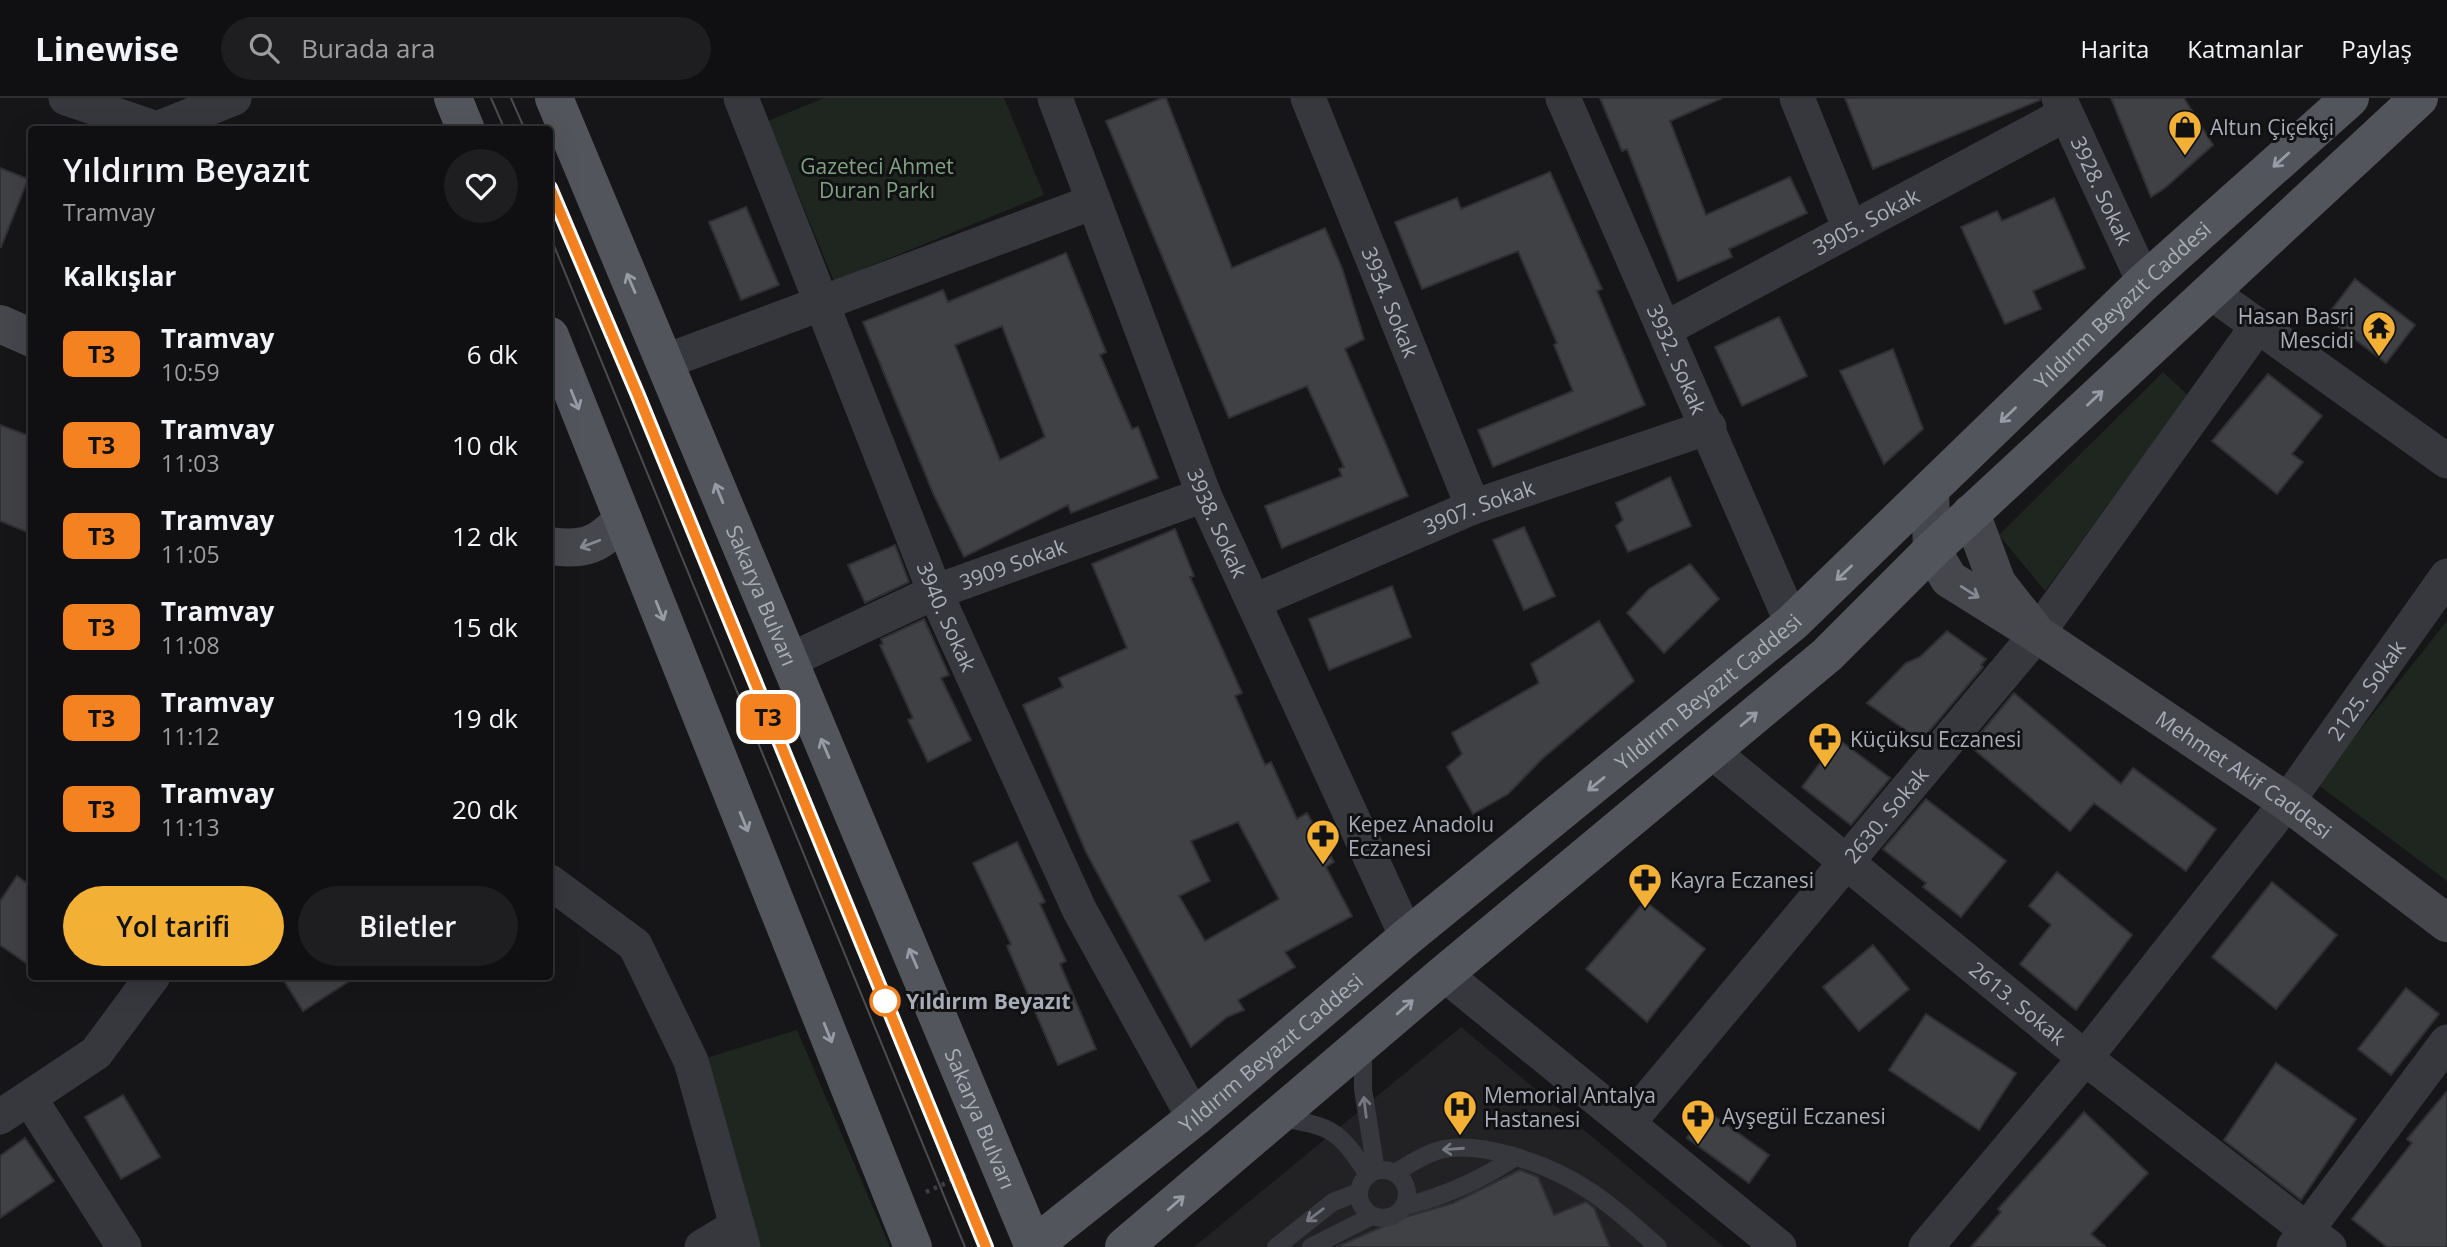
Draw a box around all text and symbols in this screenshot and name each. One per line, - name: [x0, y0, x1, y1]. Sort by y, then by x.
- search box: [221, 17, 711, 80]
- text: Linewise: [35, 26, 179, 71]
- icon: search: [245, 29, 283, 67]
- text: Burada ara: [301, 30, 436, 66]
- text: Harita: [2081, 32, 2149, 65]
- text: Katmanlar: [2187, 32, 2303, 65]
- text: Paylaş: [2341, 32, 2412, 65]
- shop icon: Altun Çiçekçi: [2166, 108, 2204, 157]
- place label: Altun Çiçekçi: [2210, 113, 2334, 141]
- street label: 3928. Sokak: [2065, 132, 2139, 250]
- text: Yıldırım Beyazıt: [63, 147, 310, 192]
- button: heart: [444, 149, 518, 223]
- park label: Gazeteci Ahmet Duran Parkı: [800, 152, 954, 204]
- one-way arrow: [2272, 152, 2290, 168]
- street label: 3905. Sokak: [1808, 181, 1924, 261]
- text: Tramvay: [63, 196, 155, 228]
- street label: Yıldırım Beyazıt Caddesi: [2028, 215, 2217, 395]
- street label: 3934. Sokak: [1355, 243, 1425, 362]
- text: Kalkışlar: [63, 258, 176, 294]
- one-way arrow: [624, 272, 637, 294]
- street label: 3932. Sokak: [1641, 300, 1713, 418]
- place label: Hasan Basri Mescidi: [2238, 302, 2354, 354]
- temple icon: Hasan Basri Mescidi: [2360, 309, 2398, 358]
- text: Tramvay: [161, 320, 274, 356]
- text: 6 dk: [467, 336, 518, 372]
- text: T3: [88, 337, 115, 370]
- text: 10:59: [161, 356, 220, 388]
- one-way arrow: [569, 388, 582, 410]
- one-way arrow: [2085, 390, 2103, 407]
- one-way arrow: [1999, 407, 2016, 424]
- text: Tramvay: [161, 411, 274, 447]
- text: 10 dk: [452, 427, 518, 463]
- text: T3: [88, 428, 115, 461]
- text: 11:03: [161, 447, 220, 479]
- street label: 3938. Sokak: [1181, 464, 1254, 582]
- street label: 3907. Sokak: [1419, 473, 1538, 541]
- one-way arrow: [711, 483, 724, 504]
- text: Tramvay: [161, 502, 274, 538]
- text: 12 dk: [452, 518, 518, 554]
- text: T3: [88, 519, 115, 552]
- street label: Sakarya Bulvarı: [720, 521, 804, 670]
- street label: 3909 Sokak: [956, 532, 1070, 596]
- text: 11:05: [161, 538, 220, 570]
- one-way arrow: [580, 538, 601, 551]
- street label: 3940. Sokak: [911, 558, 983, 676]
- one-way arrow: [1836, 565, 1853, 582]
- one-way arrow: [1959, 586, 1979, 600]
- text: Tramvay: [161, 593, 274, 629]
- one-way arrow: [654, 599, 667, 621]
- street label: Yıldırım Beyazıt Caddesi: [1609, 607, 1807, 776]
- text: 15 dk: [452, 609, 518, 645]
- text: T3: [88, 610, 115, 643]
- text: 11:08: [161, 629, 220, 661]
- street label: 2125. Sokak: [2321, 634, 2411, 746]
- text: Tramvay: [161, 684, 274, 720]
- line badge: T3: [736, 694, 800, 740]
- text: 19 dk: [452, 700, 518, 736]
- text: T3: [754, 700, 782, 733]
- text: T3: [88, 701, 115, 734]
- street label: Mehmet Akif Caddesi: [2150, 704, 2337, 845]
- one-way arrow: [1739, 712, 1757, 727]
- text: 11:12: [161, 720, 220, 752]
- pharmacy icon: Küçüksu Eczanesi: [1806, 720, 1844, 769]
- place label: Küçüksu Eczanesi: [1850, 725, 2021, 753]
- one-way arrow: [817, 738, 830, 760]
- street label: 2630. Sokak: [1838, 761, 1934, 868]
- text: Tramvay: [161, 775, 274, 811]
- one-way arrow: [1587, 776, 1605, 792]
- text: 20 dk: [452, 791, 518, 827]
- text: T3: [88, 792, 115, 825]
- place label: Kepez Anadolu Eczanesi: [1348, 810, 1494, 862]
- text: 11:13: [161, 811, 220, 843]
- one-way arrow: [739, 811, 752, 832]
- pharmacy icon: Kepez Anadolu Eczanesi: [1304, 817, 1342, 866]
- pharmacy icon: Kayra Eczanesi: [1626, 861, 1664, 910]
- place label: Kayra Eczanesi: [1670, 866, 1814, 894]
- button: Yol tarifi: [63, 886, 284, 966]
- button: Biletler: [298, 886, 518, 966]
- one-way arrow: [905, 948, 918, 969]
- street label: 2613. Sokak: [1964, 955, 2072, 1051]
- street label: Yıldırım Beyazıt Caddesi: [1173, 967, 1369, 1139]
- marker: Yıldırım Beyazıt: [870, 986, 900, 1016]
- place label: Yıldırım Beyazıt: [906, 987, 1071, 1015]
- one-way arrow: [1396, 999, 1414, 1015]
- one-way arrow: [823, 1022, 836, 1044]
- street label: Sakarya Bulvarı: [938, 1044, 1022, 1193]
- place label: Memorial Antalya Hastanesi: [1484, 1081, 1656, 1133]
- hospital icon: Memorial Antalya Hastanesi: [1441, 1088, 1479, 1137]
- one-way arrow: [1358, 1097, 1371, 1119]
- pharmacy icon: Ayşegül Eczanesi: [1679, 1097, 1717, 1146]
- place label: Ayşegül Eczanesi: [1722, 1102, 1886, 1130]
- one-way arrow: [1442, 1143, 1465, 1156]
- one-way arrow: [1167, 1195, 1185, 1211]
- one-way arrow: [1306, 1208, 1325, 1223]

